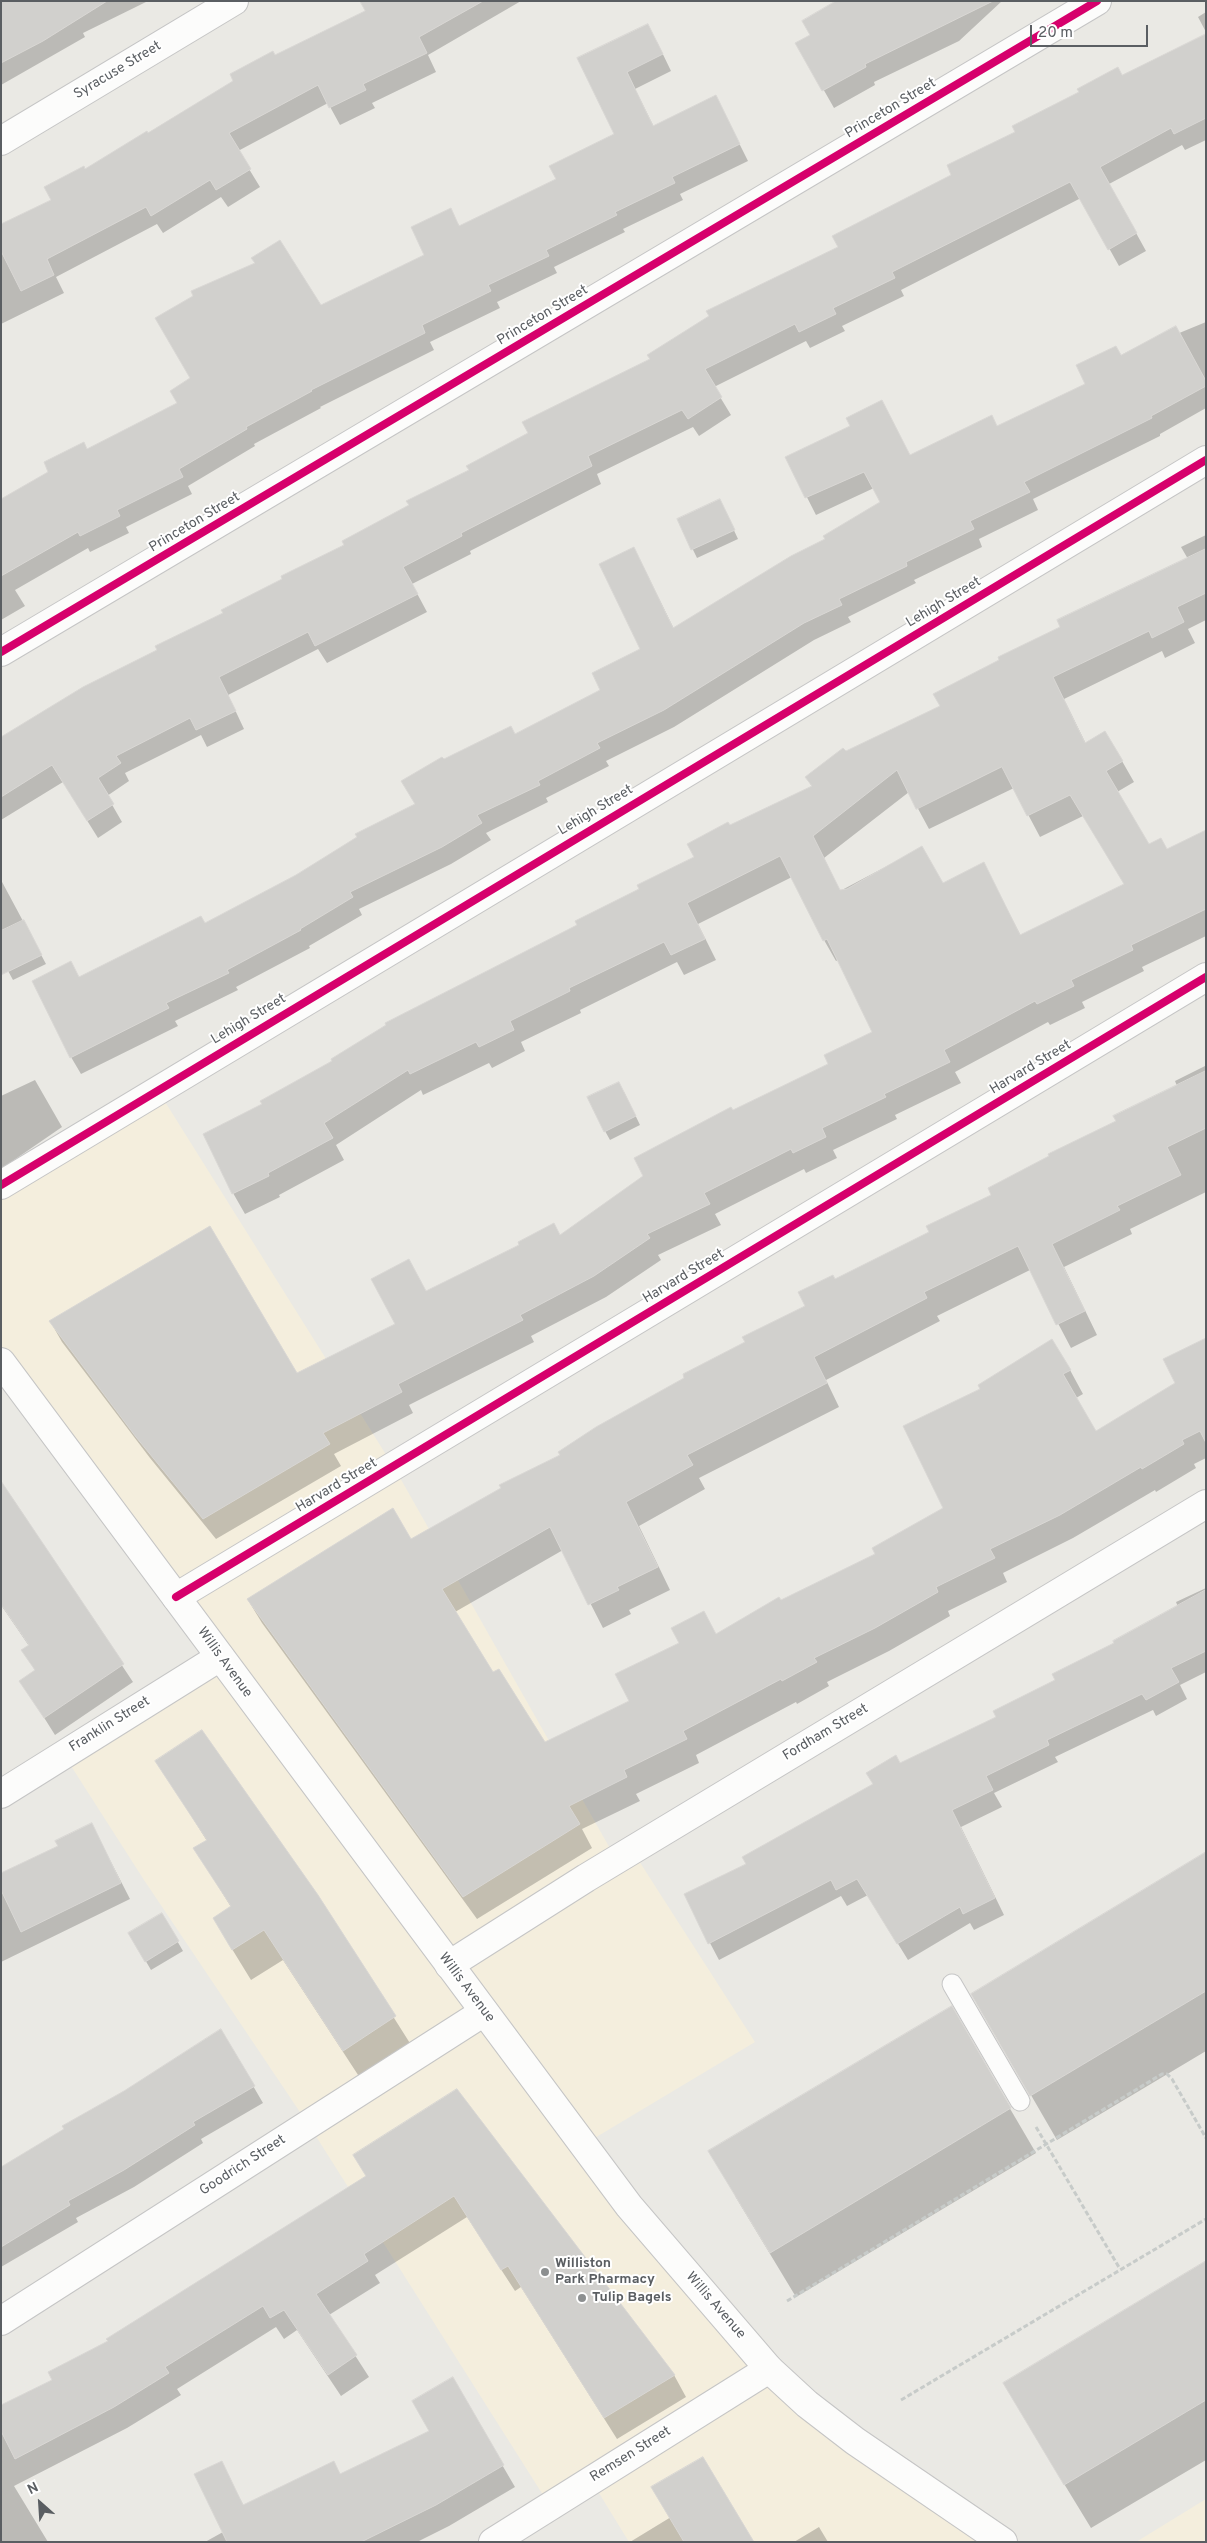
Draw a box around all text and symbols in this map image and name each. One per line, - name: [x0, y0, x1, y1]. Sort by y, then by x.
- scale bar: [1032, 15, 1150, 47]
- text: 20 m: [1038, 24, 1073, 43]
- street label: Syracuse Street: [71, 38, 165, 104]
- street label: Princeton Street: [843, 75, 939, 143]
- street label: Princeton Street: [495, 282, 591, 350]
- street label: Princeton Street: [147, 489, 243, 557]
- street label: Lehigh Street: [904, 574, 984, 632]
- street label: Lehigh Street: [556, 782, 636, 840]
- street label: Lehigh Street: [209, 991, 289, 1049]
- street label: Harvard Street: [987, 1037, 1075, 1099]
- street label: Harvard Street: [640, 1246, 728, 1308]
- street label: Harvard Street: [293, 1455, 381, 1517]
- street label: Willis Avenue: [193, 1625, 255, 1701]
- street label: Franklin Street: [67, 1694, 153, 1756]
- street label: Fordham Street: [780, 1701, 872, 1765]
- street label: Willis Avenue: [434, 1950, 498, 2026]
- street label: Goodrich Street: [197, 2132, 289, 2200]
- place label: Williston Park Pharmacy: [555, 2256, 655, 2288]
- marker: Williston Park Pharmacy: [539, 2266, 551, 2278]
- street label: Willis Avenue: [681, 2269, 749, 2343]
- place label: Tulip Bagels: [592, 2290, 672, 2306]
- marker: Tulip Bagels: [576, 2292, 588, 2304]
- street label: Remsen Street: [587, 2423, 675, 2487]
- north arrow: [15, 2478, 65, 2528]
- text: N: [25, 2479, 41, 2499]

